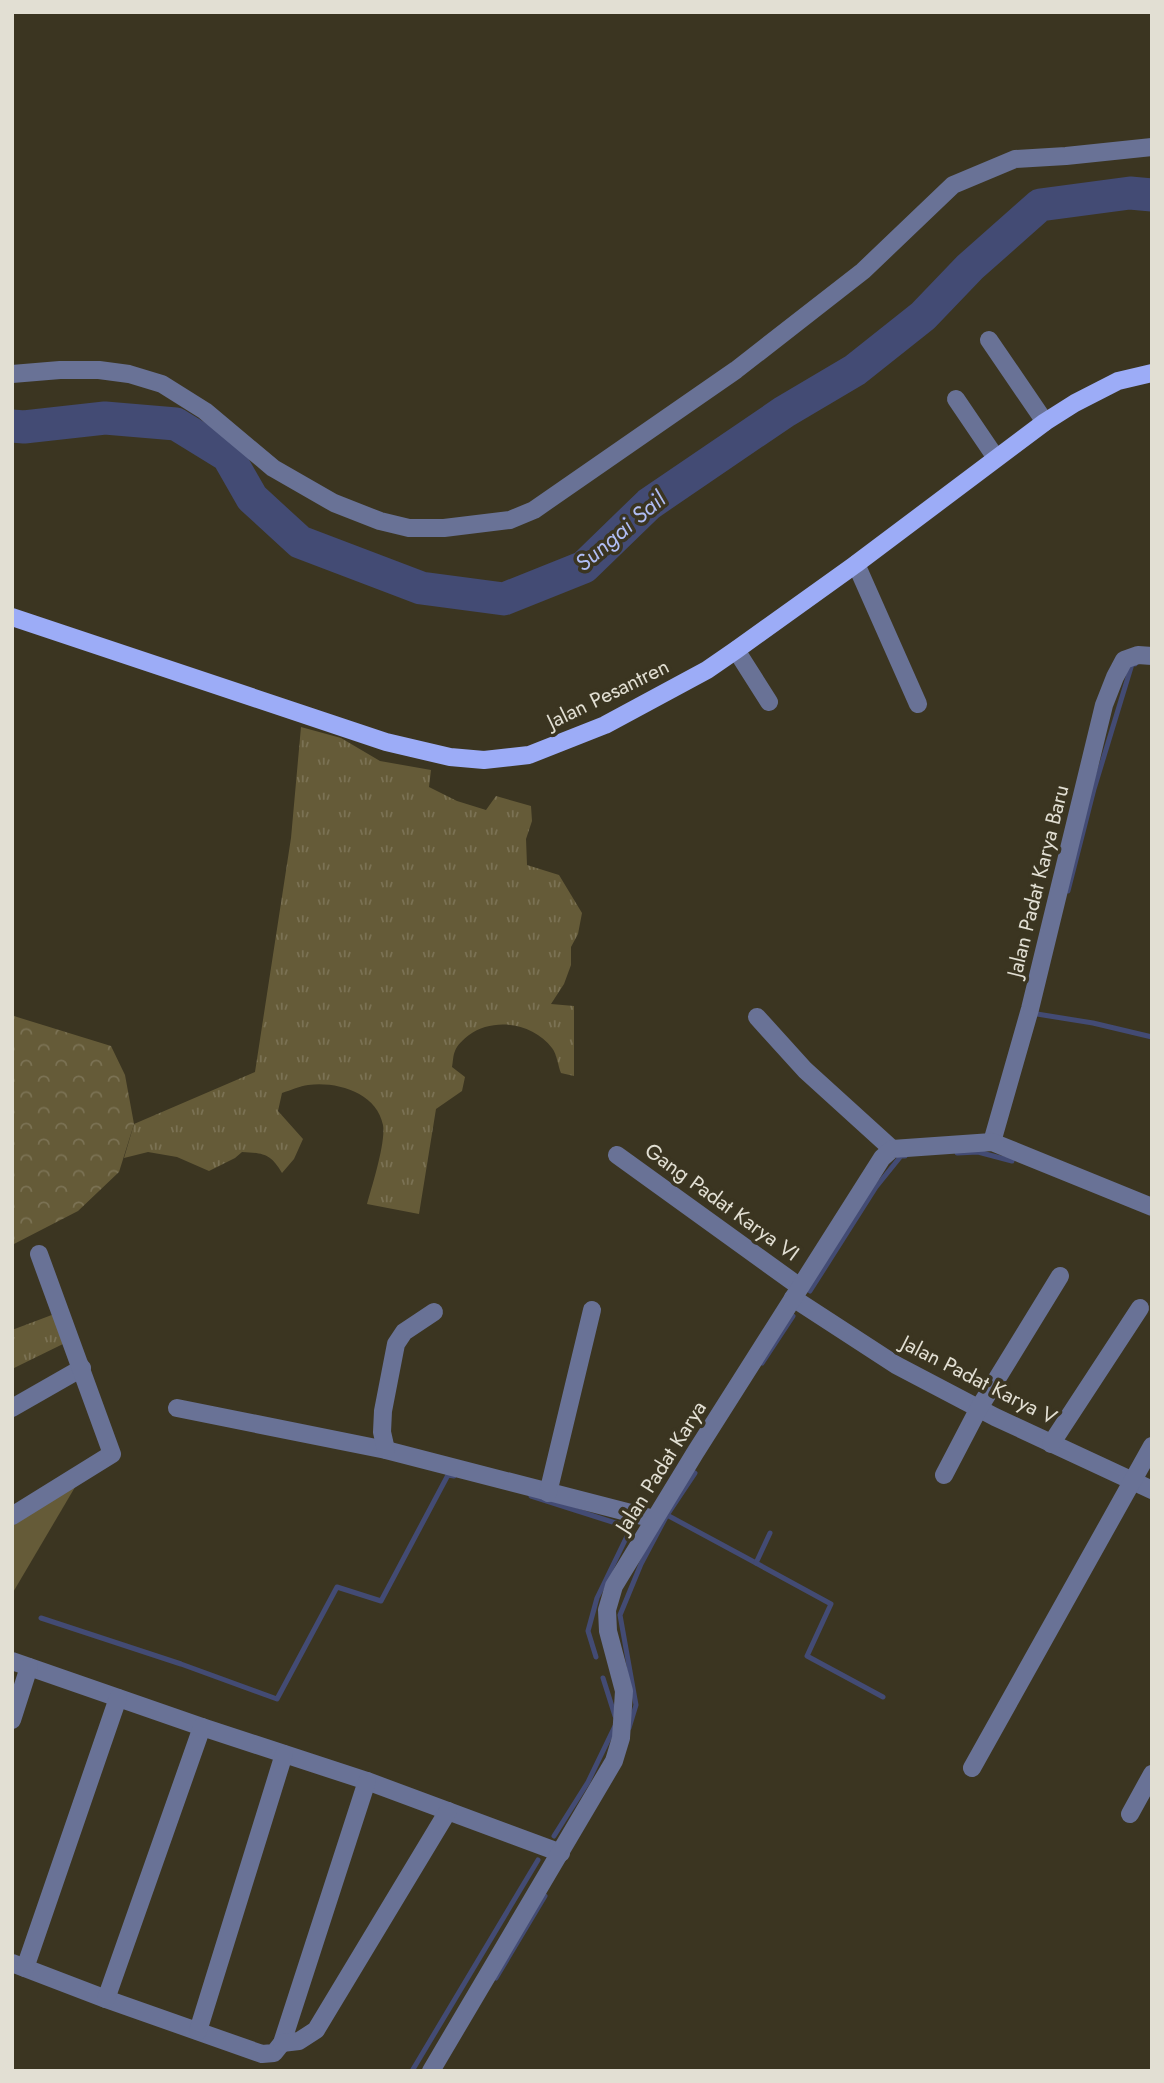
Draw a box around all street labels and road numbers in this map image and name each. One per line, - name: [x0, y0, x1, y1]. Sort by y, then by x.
- street label: Jalan Pesantren: [539, 651, 674, 738]
- street label: Jalan Padat Karya Baru: [999, 782, 1076, 983]
- street label: Gang Padat Karya VI: [639, 1136, 805, 1268]
- street label: Jalan Padat Karya V: [893, 1326, 1062, 1432]
- street label: Jalan Padat Karya: [607, 1395, 714, 1541]

